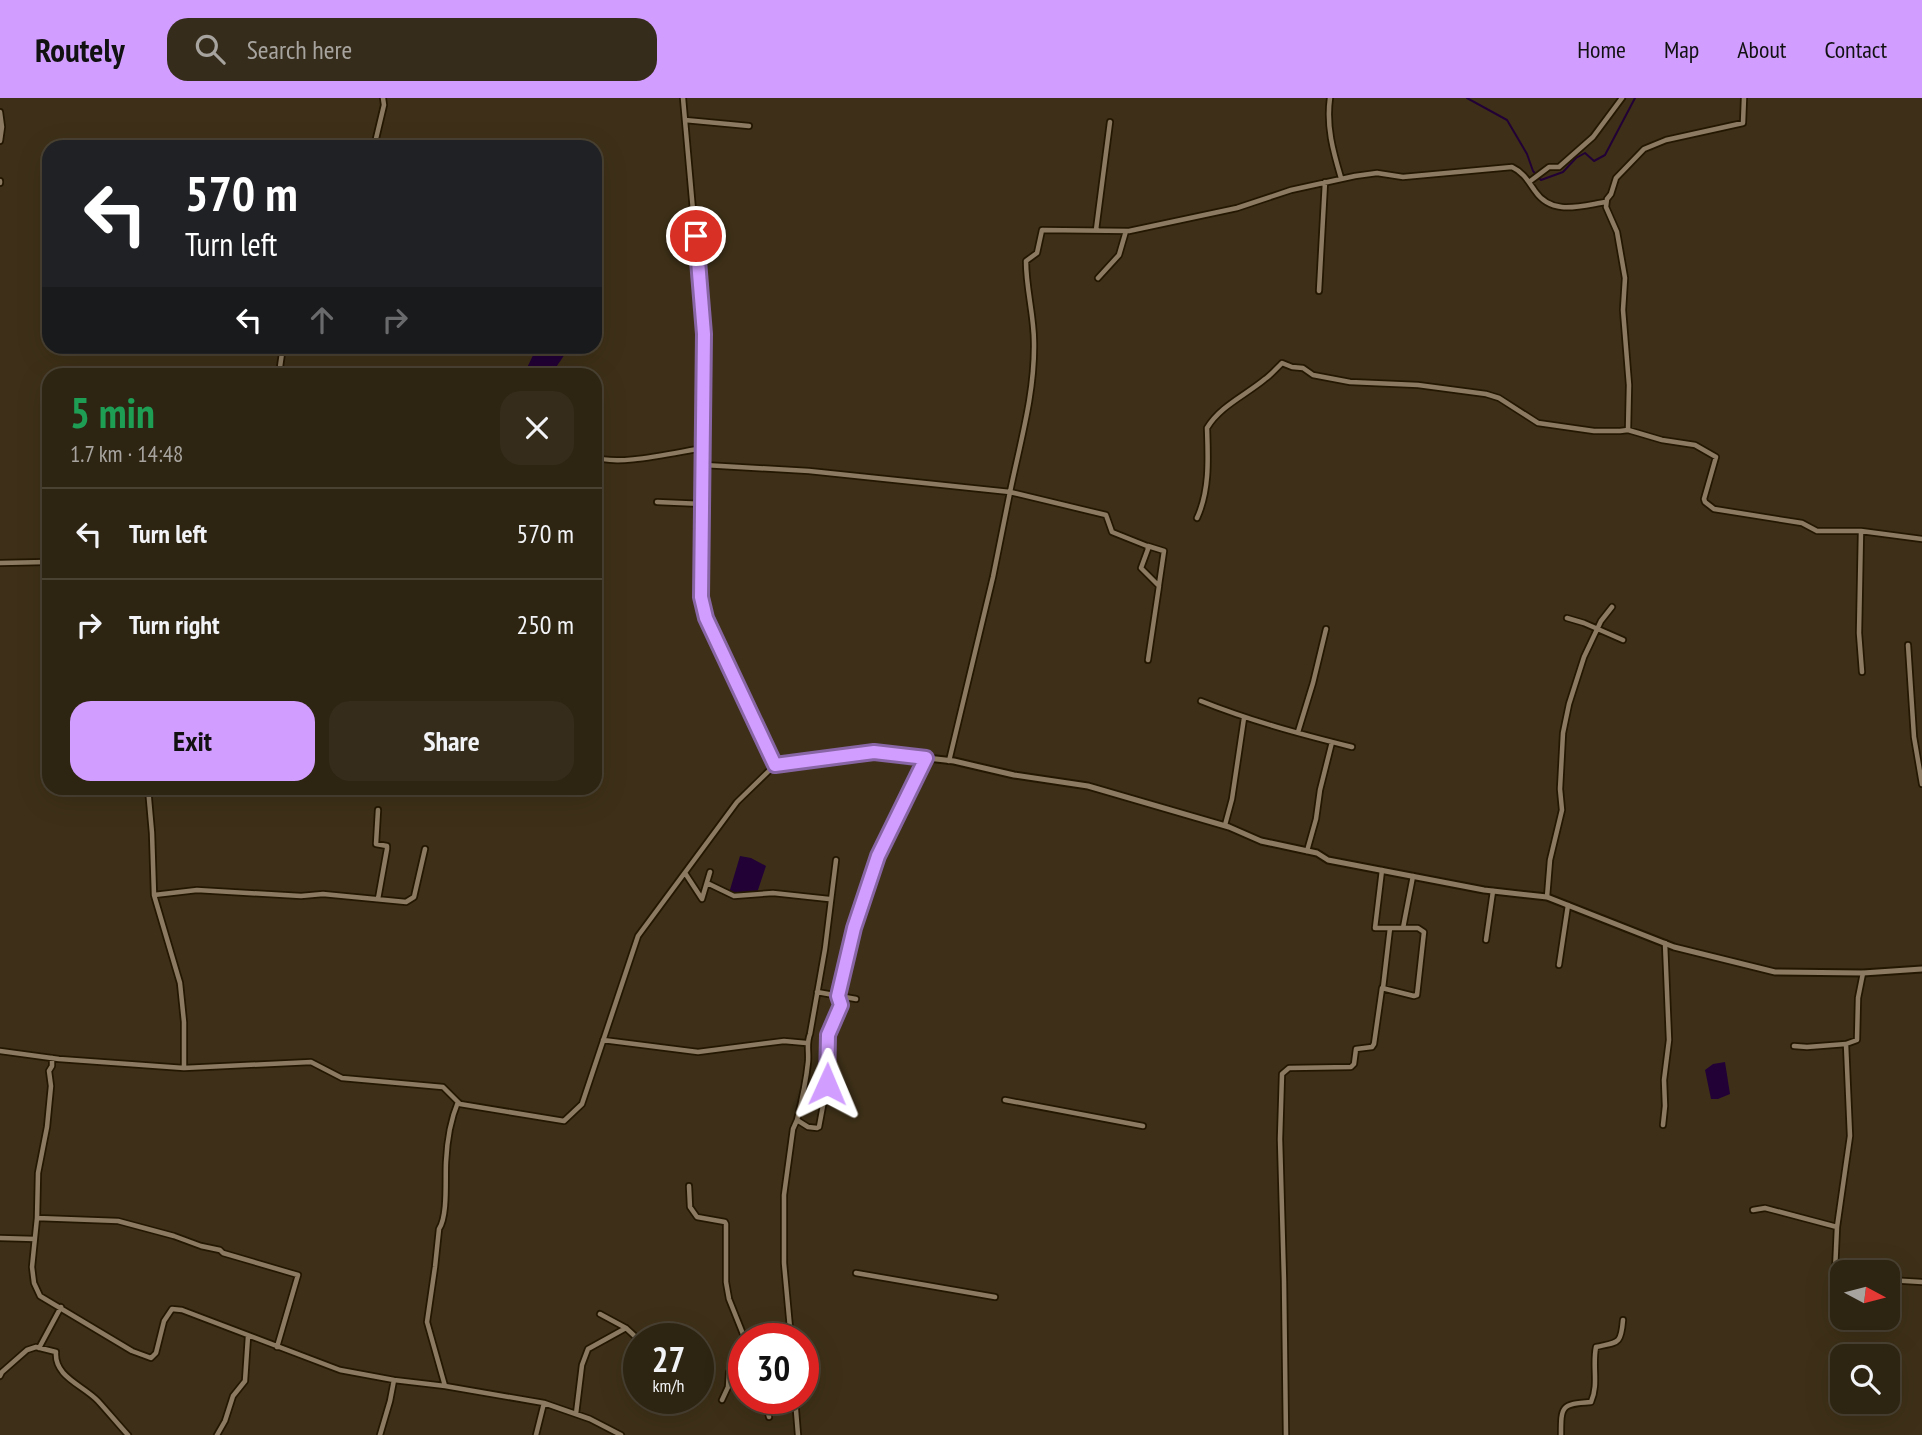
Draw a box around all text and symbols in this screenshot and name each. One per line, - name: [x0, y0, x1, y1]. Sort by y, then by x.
- search box: [167, 18, 657, 81]
- text: Routely: [35, 28, 125, 71]
- icon: search: [191, 30, 229, 68]
- text: Search here: [247, 33, 352, 66]
- text: Home: [1577, 34, 1626, 65]
- text: Map: [1664, 34, 1699, 65]
- text: About: [1737, 34, 1786, 65]
- text: Contact: [1824, 34, 1887, 65]
- text: 570 m: [185, 161, 298, 225]
- icon: left: [70, 168, 161, 259]
- pin: [666, 206, 726, 266]
- icon: arrive: [677, 217, 715, 255]
- text: Turn left: [185, 223, 277, 265]
- icon: left: [230, 301, 268, 339]
- icon: ahead: [303, 301, 341, 339]
- icon: right: [376, 301, 414, 339]
- text: 5 min: [70, 385, 155, 440]
- button: close: [500, 391, 574, 465]
- text: 1.7 km · 14:48: [70, 439, 183, 468]
- icon: left: [70, 515, 108, 553]
- text: Turn left: [129, 517, 207, 550]
- text: 570 m: [516, 517, 574, 550]
- icon: right: [70, 606, 108, 644]
- text: Turn right: [129, 608, 220, 641]
- text: 250 m: [516, 608, 574, 641]
- button: Exit: [70, 701, 315, 781]
- button: Share: [329, 701, 574, 781]
- position arrow: [790, 1047, 864, 1121]
- north arrow: [1830, 1260, 1900, 1330]
- map controls: [1830, 1260, 1900, 1414]
- speed limit sign: 30: [728, 1323, 819, 1414]
- text: 27: [652, 1336, 685, 1382]
- button: search: [1830, 1344, 1900, 1414]
- text: km/h: [653, 1374, 684, 1397]

